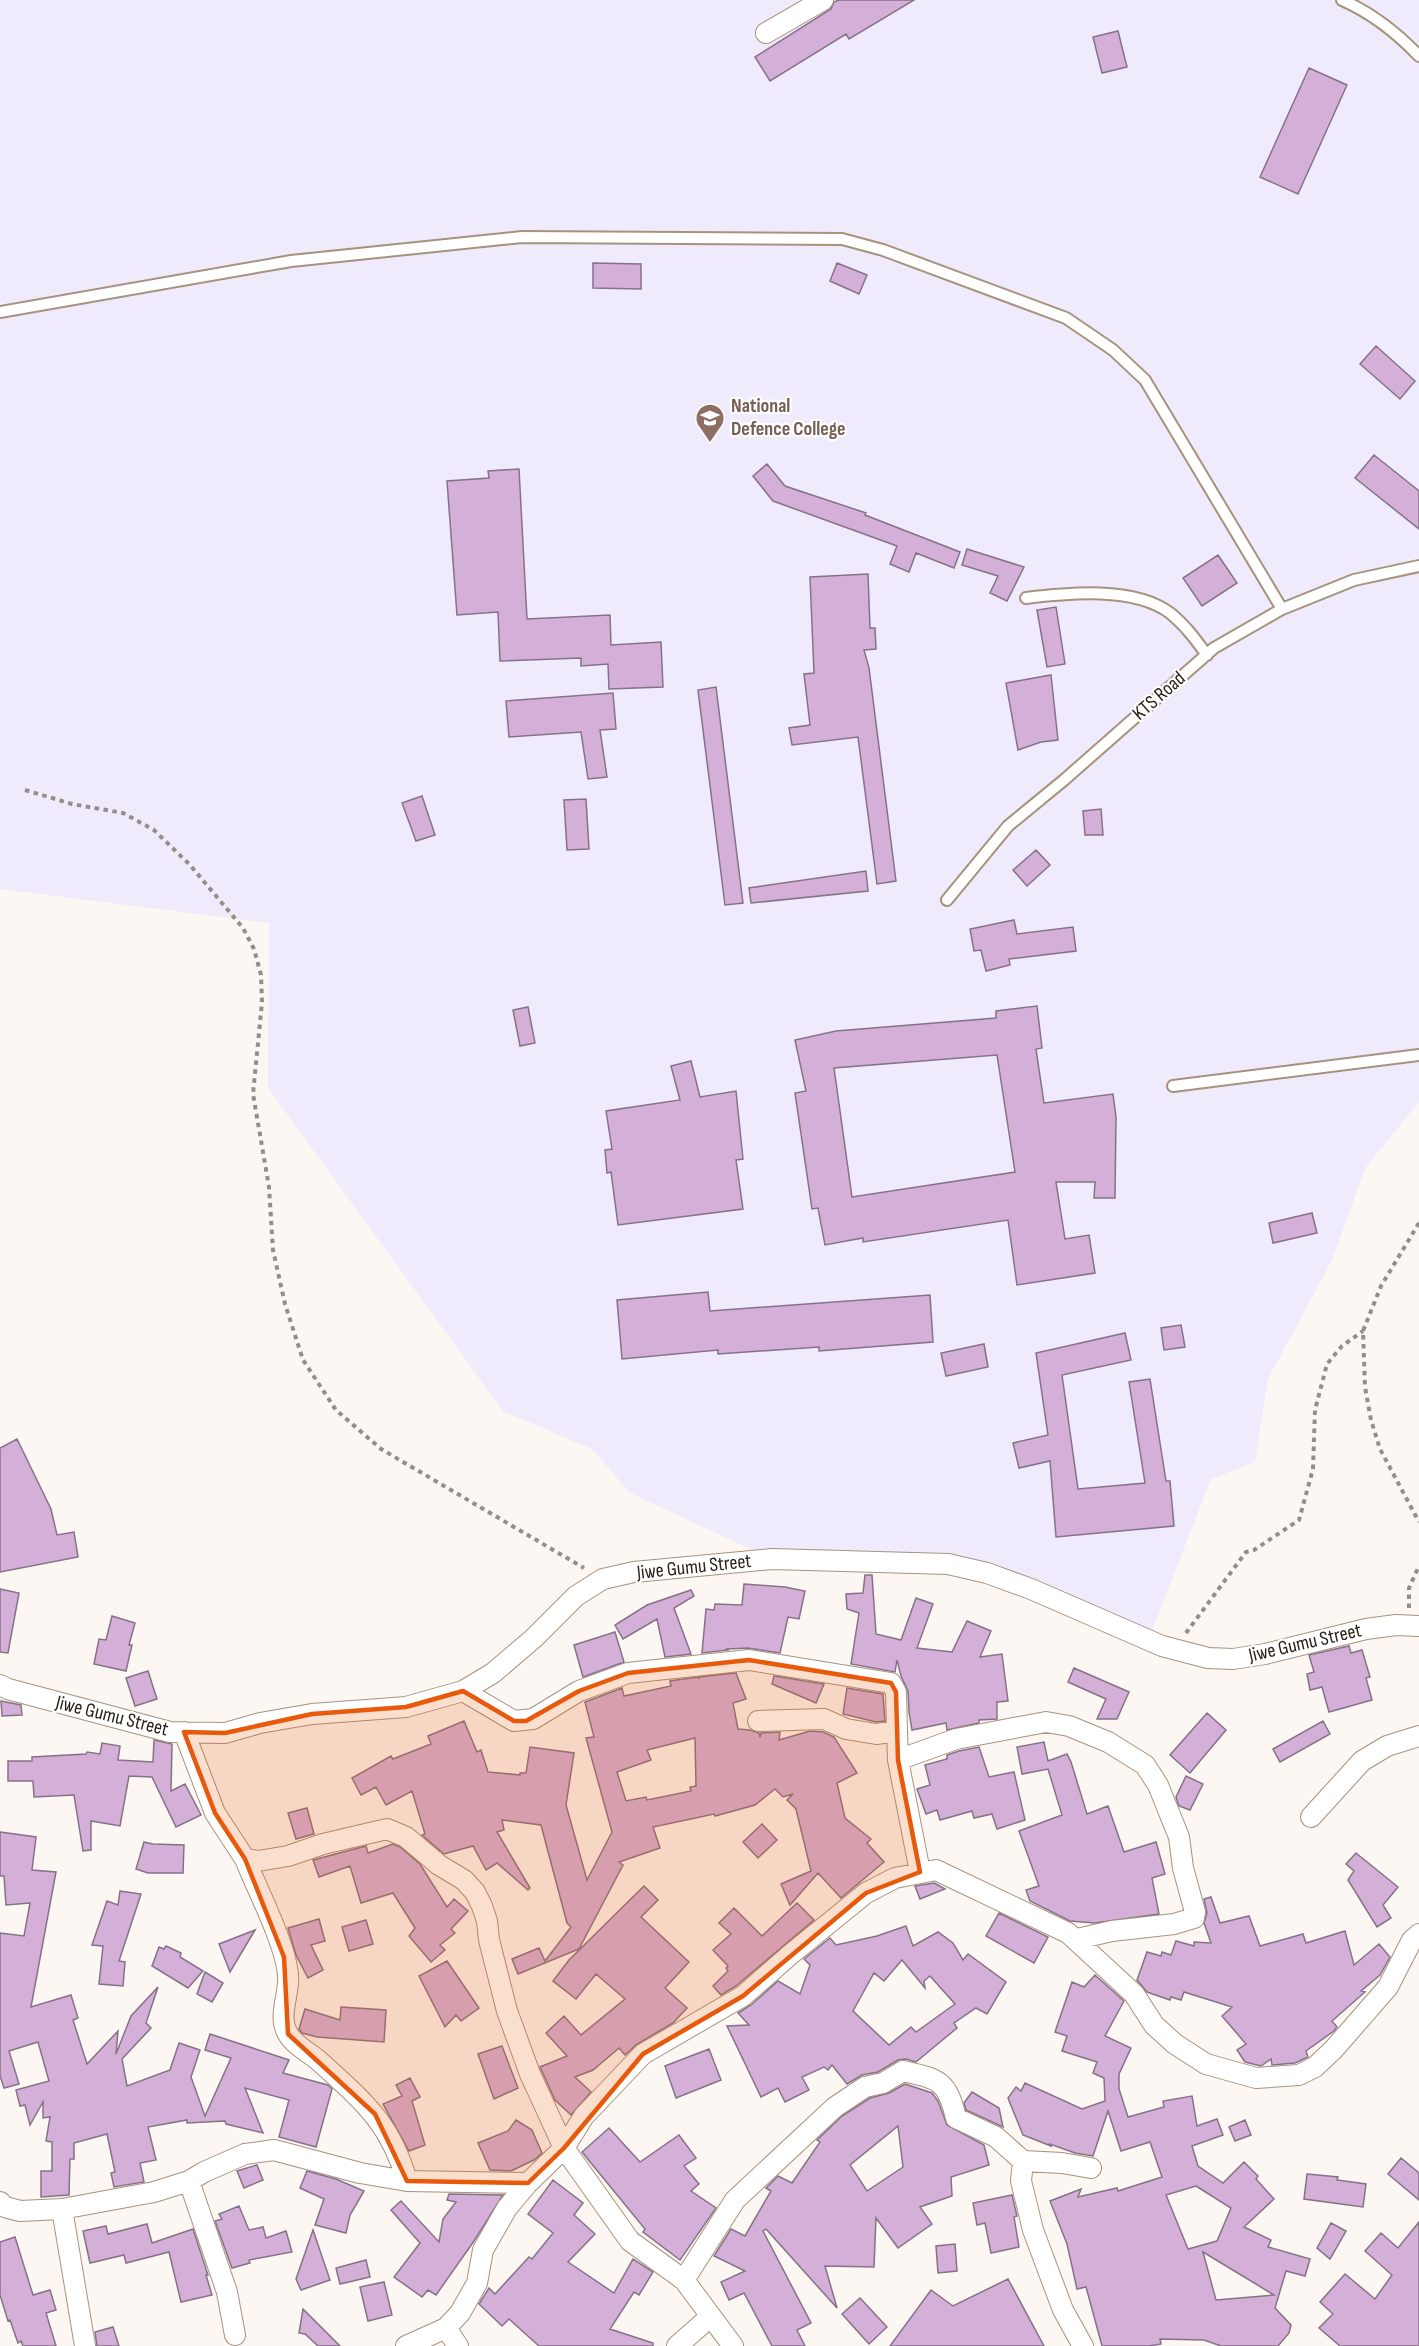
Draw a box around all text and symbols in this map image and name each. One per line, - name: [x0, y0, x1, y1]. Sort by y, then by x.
- place label: National Defence College: [731, 394, 846, 441]
- school or university icon: National Defence College: [694, 402, 726, 444]
- street label: KTS Road: [1128, 667, 1190, 725]
- street label: Jiwe Gumu Street: [634, 1549, 753, 1585]
- street label: Jiwe Gumu Street: [1245, 1618, 1364, 1668]
- street label: Jiwe Gumu Street: [52, 1690, 171, 1742]

